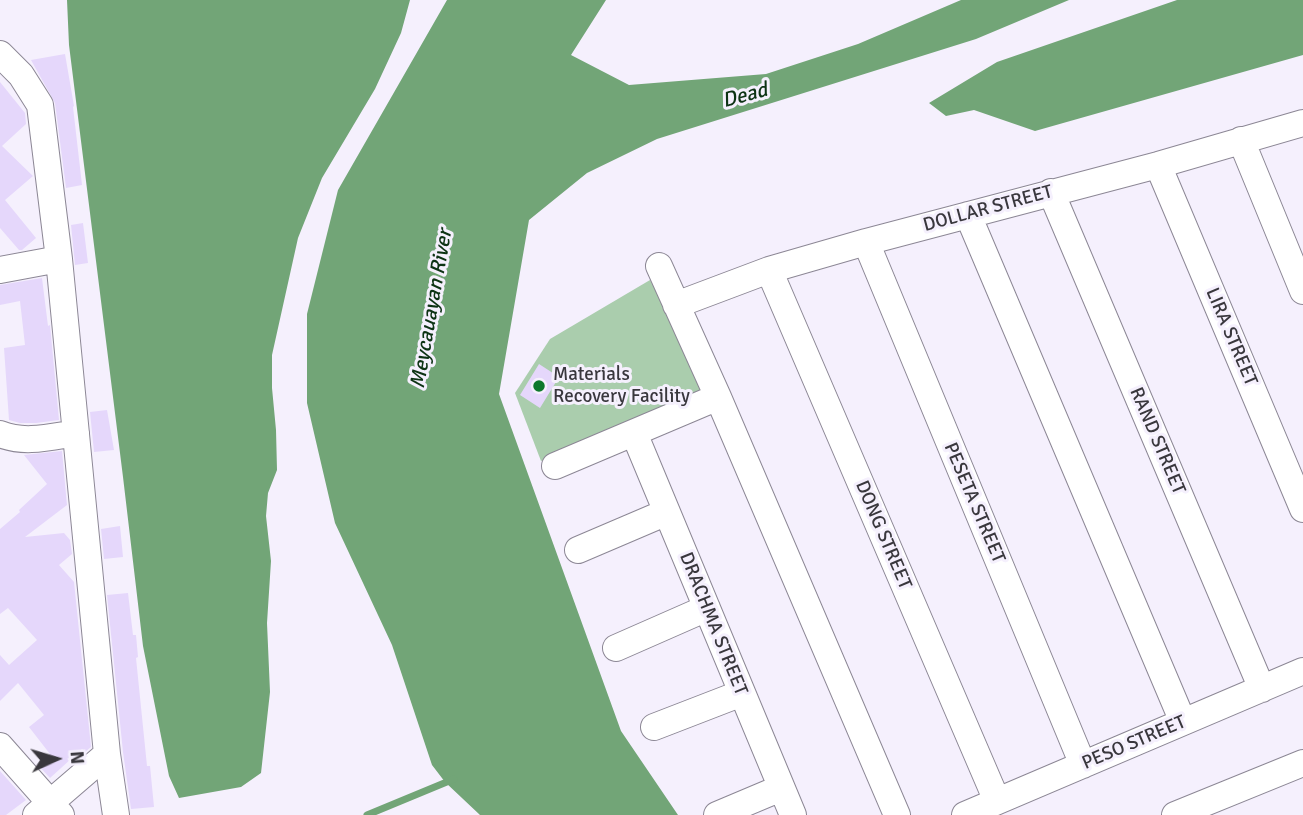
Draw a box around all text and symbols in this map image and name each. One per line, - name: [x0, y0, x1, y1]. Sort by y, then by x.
- water label: Dead: [720, 78, 770, 114]
- street label: DOLLAR STREET: [921, 181, 1055, 237]
- water label: Meycauayan River: [406, 227, 458, 391]
- street label: LIRA STREET: [1200, 285, 1262, 389]
- place label: Materials Recovery Facility: [553, 364, 690, 408]
- marker: Materials Recovery Facility: [531, 378, 547, 394]
- street label: RAND STREET: [1124, 384, 1190, 498]
- street label: PESETA STREET: [938, 439, 1010, 567]
- street label: DONG STREET: [850, 477, 916, 593]
- street label: DRACHMA STREET: [674, 549, 752, 699]
- street label: PESO STREET: [1079, 711, 1189, 775]
- north arrow: [21, 724, 91, 794]
- text: N: [65, 750, 89, 765]

